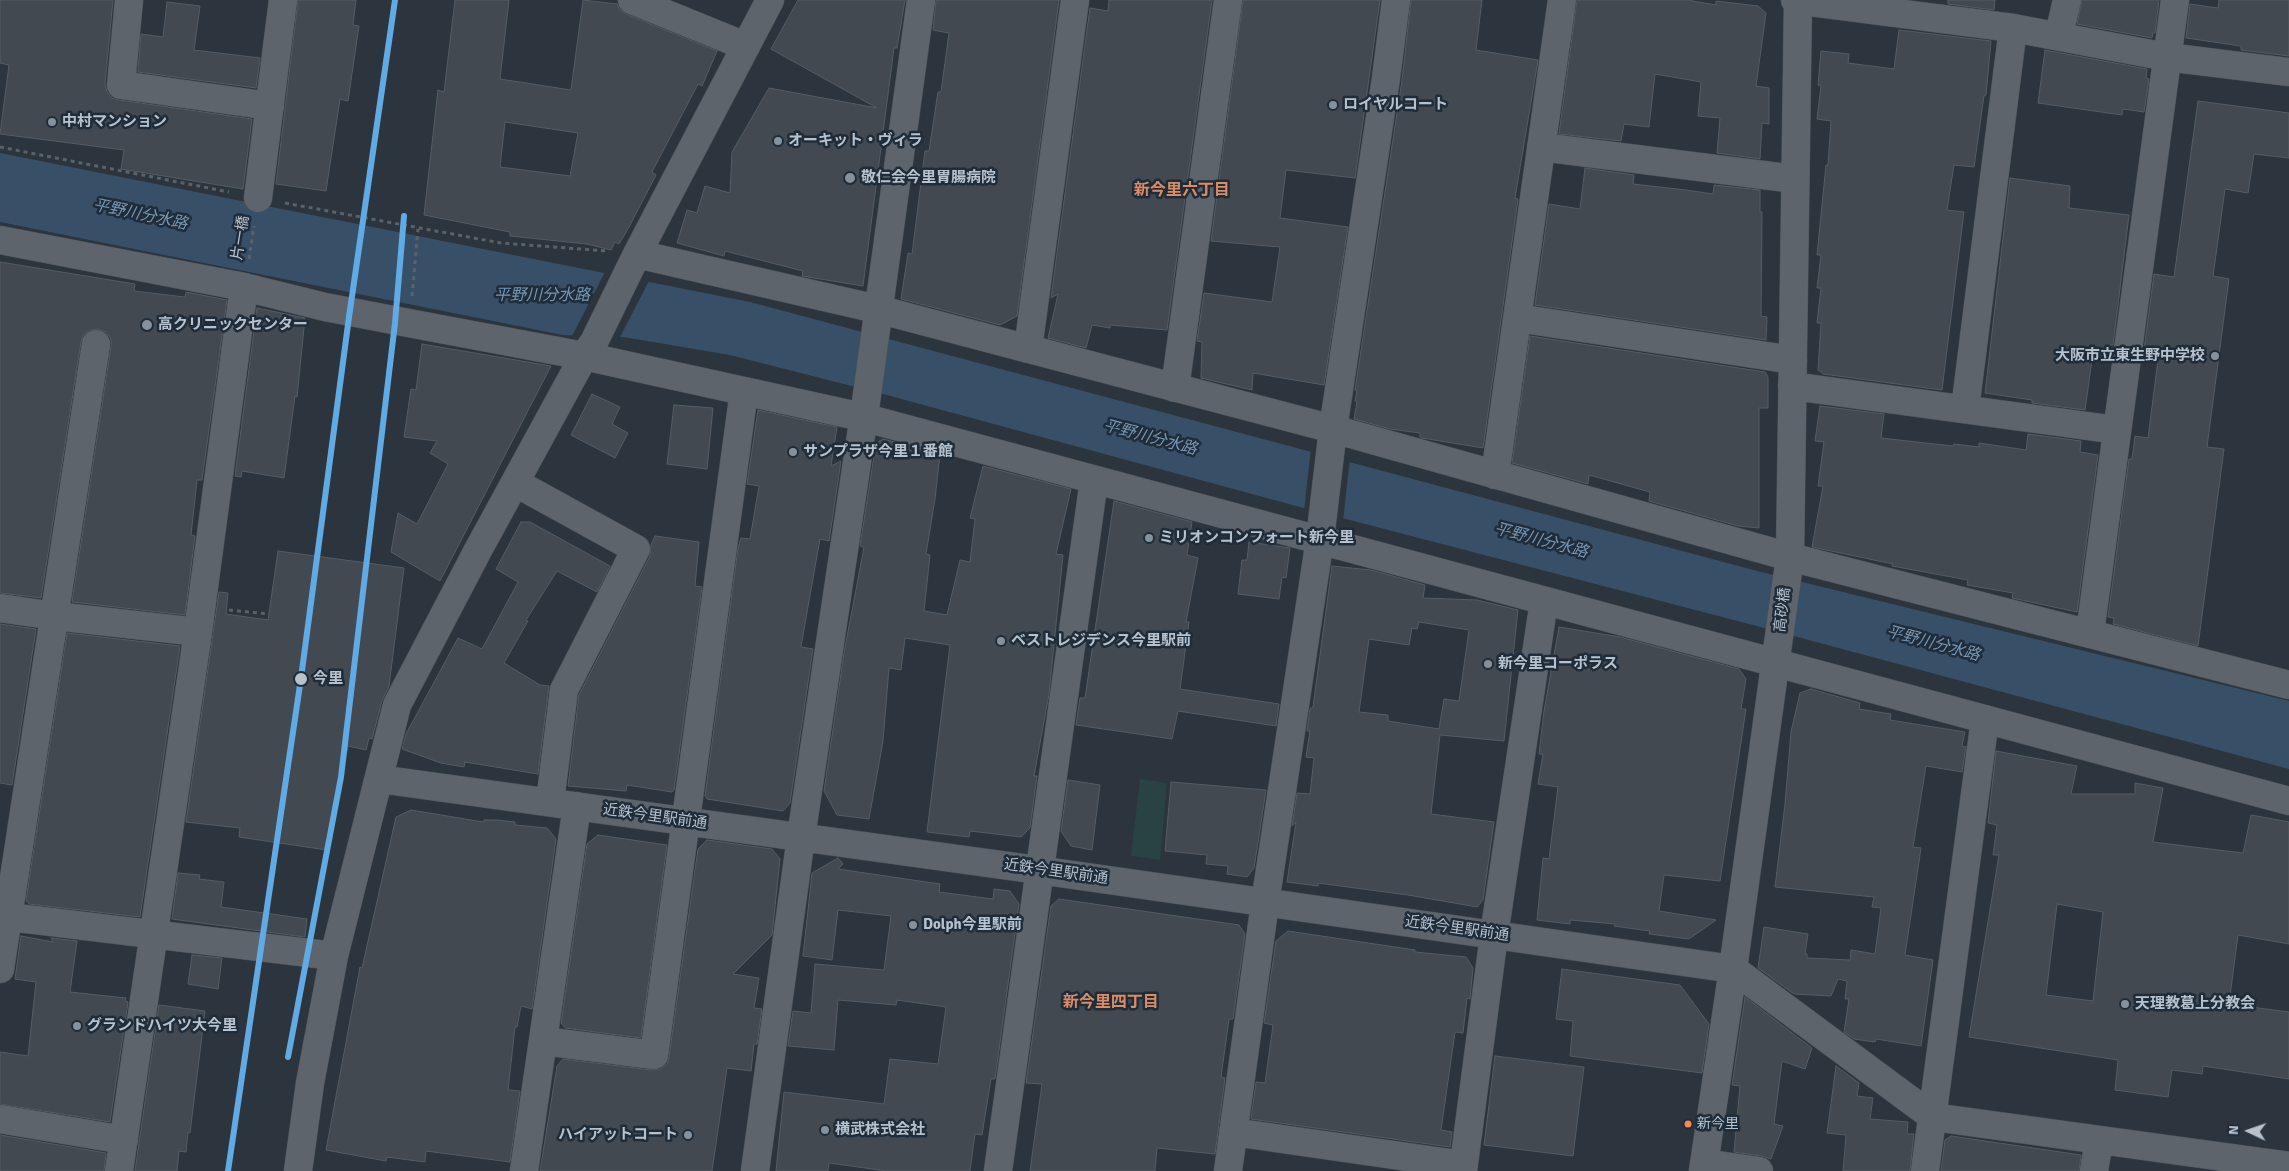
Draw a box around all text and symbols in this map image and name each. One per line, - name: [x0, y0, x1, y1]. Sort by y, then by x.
- place label: ロイヤルコート: [1343, 96, 1448, 114]
- marker: ロイヤルコート: [1327, 99, 1339, 111]
- place label: 中村マンション: [62, 113, 167, 131]
- marker: 中村マンション: [46, 116, 58, 128]
- place label: オーキット・ヴィラ: [788, 132, 923, 150]
- marker: オーキット・ヴィラ: [772, 135, 784, 147]
- place label: 敬仁会今里胃腸病院: [861, 169, 996, 187]
- marker: 敬仁会今里胃腸病院: [843, 171, 857, 185]
- district label: 新今里六丁目: [1134, 181, 1230, 201]
- water label: 平野川分水路: [91, 196, 189, 234]
- street label: 片一橋: [229, 214, 253, 262]
- water label: 平野川分水路: [494, 286, 590, 306]
- place label: 高クリニックセンター: [158, 316, 308, 334]
- marker: 高クリニックセンター: [140, 318, 154, 332]
- place label: 大阪市立東生野中学校: [2055, 347, 2205, 365]
- marker: 大阪市立東生野中学校: [2209, 350, 2221, 362]
- water label: 平野川分水路: [1101, 416, 1199, 460]
- place label: サンプラザ今里１番館: [803, 443, 953, 461]
- marker: サンプラザ今里１番館: [787, 446, 799, 458]
- water label: 平野川分水路: [1492, 519, 1590, 563]
- place label: ミリオンコンフォート新今里: [1159, 529, 1354, 547]
- marker: ミリオンコンフォート新今里: [1143, 532, 1155, 544]
- street label: 高砂橋: [1771, 587, 1795, 633]
- water label: 平野川分水路: [1884, 622, 1982, 666]
- place label: ベストレジデンス今里駅前: [1011, 632, 1191, 650]
- marker: ベストレジデンス今里駅前: [995, 635, 1007, 647]
- place label: 新今里コーポラス: [1498, 655, 1618, 673]
- marker: 新今里コーポラス: [1482, 658, 1494, 670]
- place label: 今里: [313, 670, 343, 688]
- marker: 今里: [293, 671, 309, 687]
- street label: 近鉄今里駅前通: [602, 801, 708, 833]
- street label: 近鉄今里駅前通: [1003, 856, 1109, 888]
- street label: 近鉄今里駅前通: [1404, 913, 1510, 945]
- place label: Dolph今里駅前: [923, 916, 1022, 934]
- marker: Dolph今里駅前: [907, 919, 919, 931]
- district label: 新今里四丁目: [1063, 993, 1159, 1013]
- place label: 天理教葛上分教会: [2135, 995, 2255, 1013]
- marker: 天理教葛上分教会: [2119, 998, 2131, 1010]
- place label: グランドハイツ大今里: [87, 1017, 237, 1035]
- marker: グランドハイツ大今里: [71, 1020, 83, 1032]
- north arrow: [2224, 1106, 2274, 1156]
- place label: 新今里: [1697, 1116, 1739, 1132]
- marker: 新今里: [1683, 1119, 1693, 1129]
- place label: 横武株式会社: [835, 1121, 925, 1139]
- marker: 横武株式会社: [819, 1124, 831, 1136]
- text: N: [2225, 1125, 2242, 1136]
- place label: ハイアットコート: [558, 1126, 678, 1144]
- marker: ハイアットコート: [682, 1129, 694, 1141]

